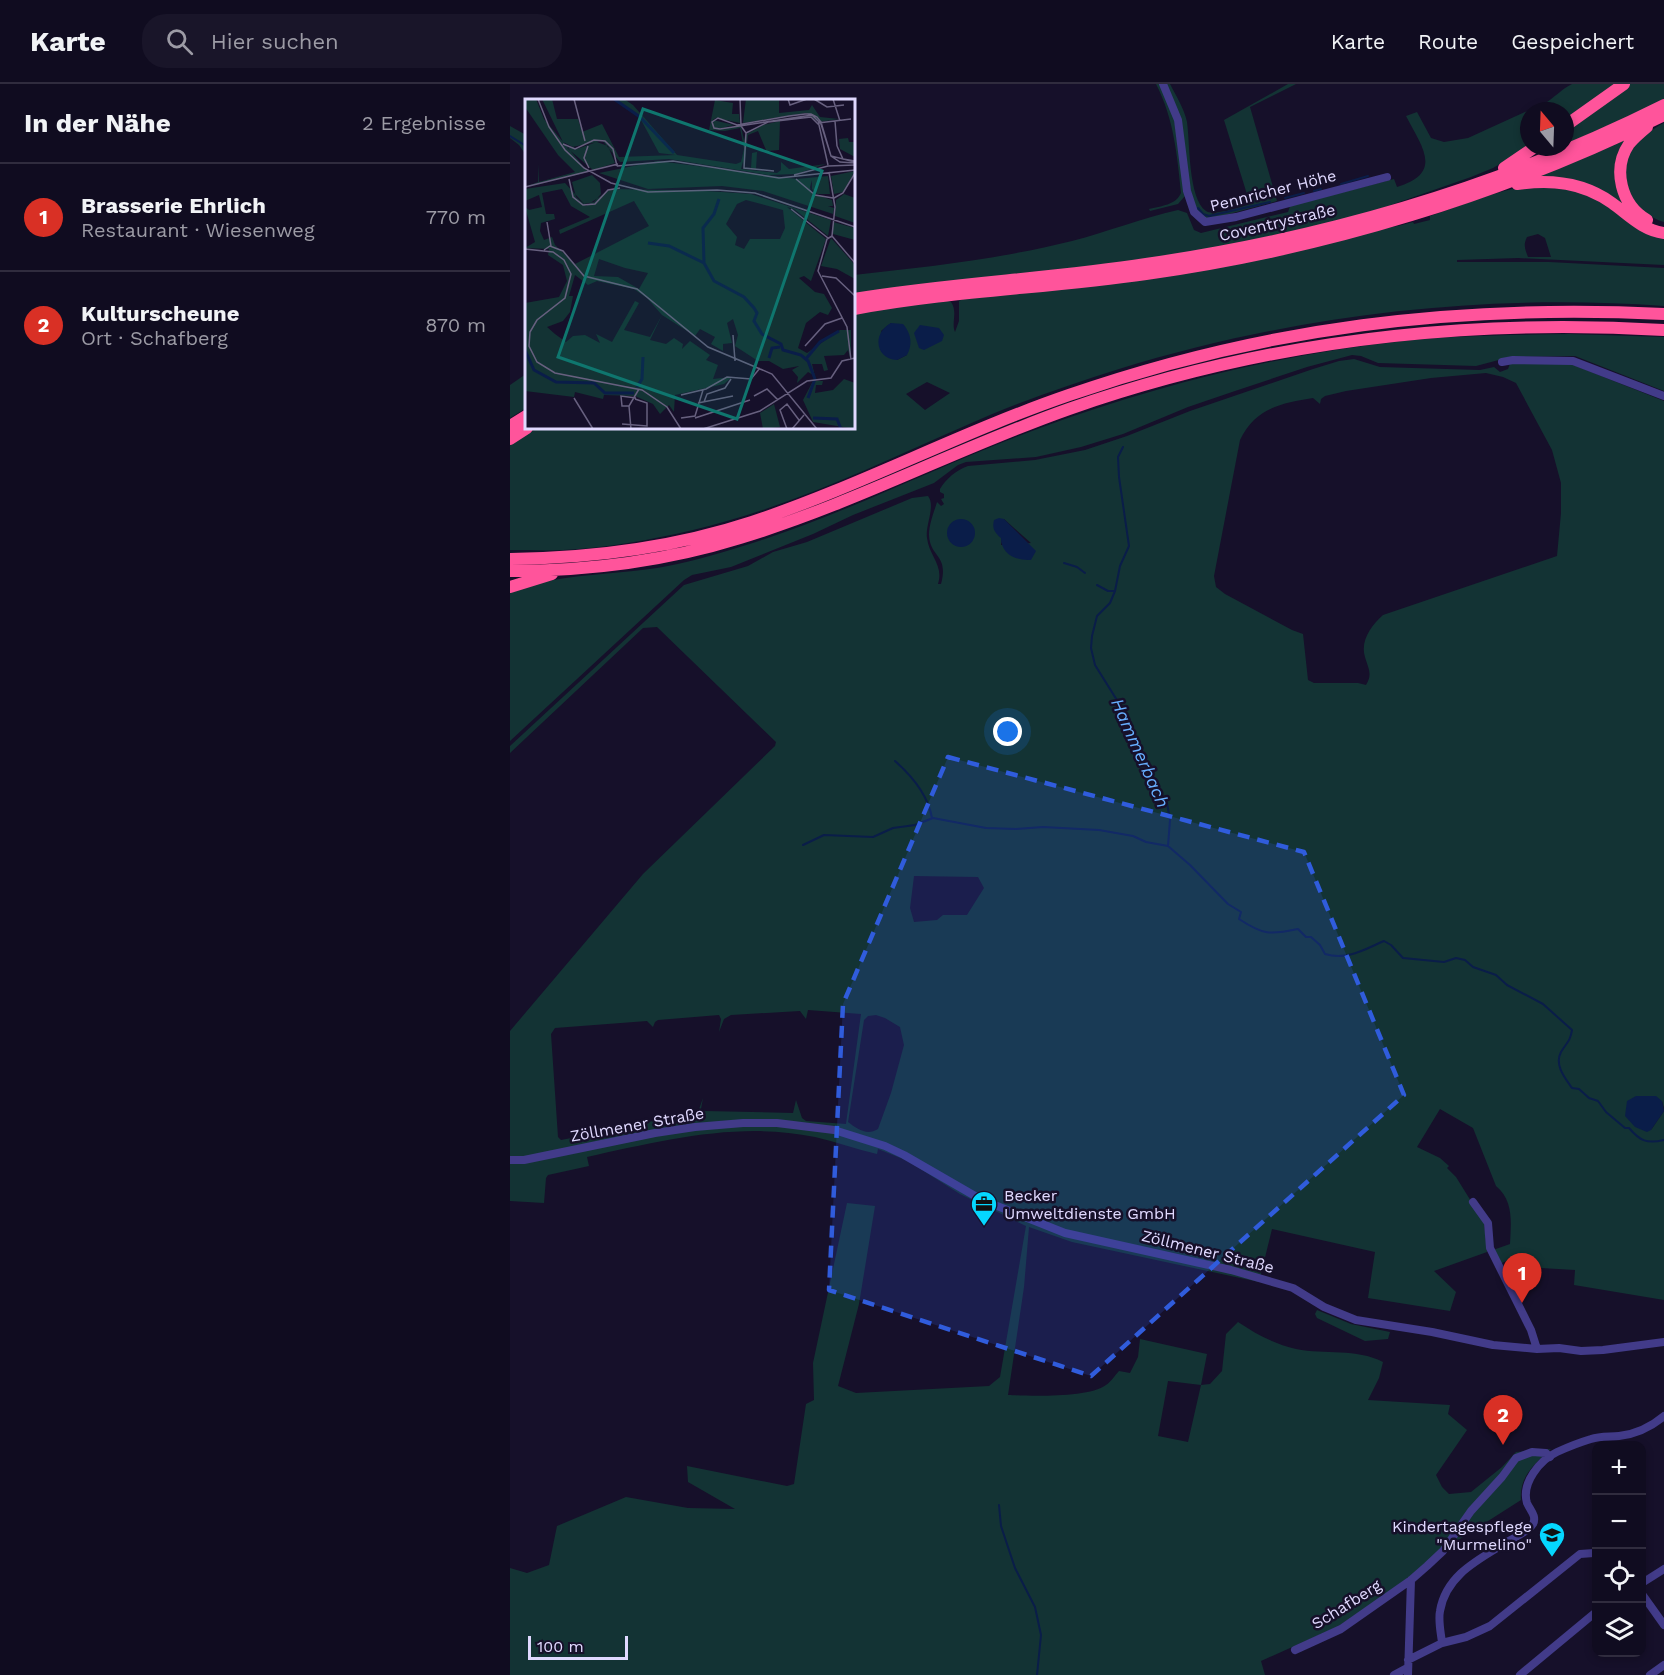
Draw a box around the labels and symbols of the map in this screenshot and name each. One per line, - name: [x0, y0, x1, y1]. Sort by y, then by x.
- inset map: [525, 99, 855, 429]
- north arrow: [1520, 102, 1574, 156]
- street label: Pennricher Höhe: [1208, 166, 1338, 215]
- street label: Coventrystraße: [1217, 200, 1337, 245]
- water label: Hammerbach: [1107, 695, 1174, 811]
- your location: [993, 717, 1022, 746]
- street label: Zöllmener Straße: [569, 1103, 706, 1146]
- place label: Becker Umweltdienste GmbH: [1004, 1186, 1176, 1223]
- office icon: Becker Umweltdienste GmbH: [969, 1189, 999, 1227]
- street label: Zöllmener Straße: [1140, 1226, 1276, 1277]
- pin: 1: [1502, 1254, 1542, 1303]
- pin: 2: [1484, 1396, 1522, 1445]
- place label: Kindertagespflege "Murmelino": [1392, 1517, 1532, 1554]
- school or university icon: Kindertagespflege "Murmelino": [1537, 1520, 1567, 1558]
- street label: Schafberg: [1308, 1575, 1385, 1633]
- scale bar: [528, 1633, 628, 1660]

